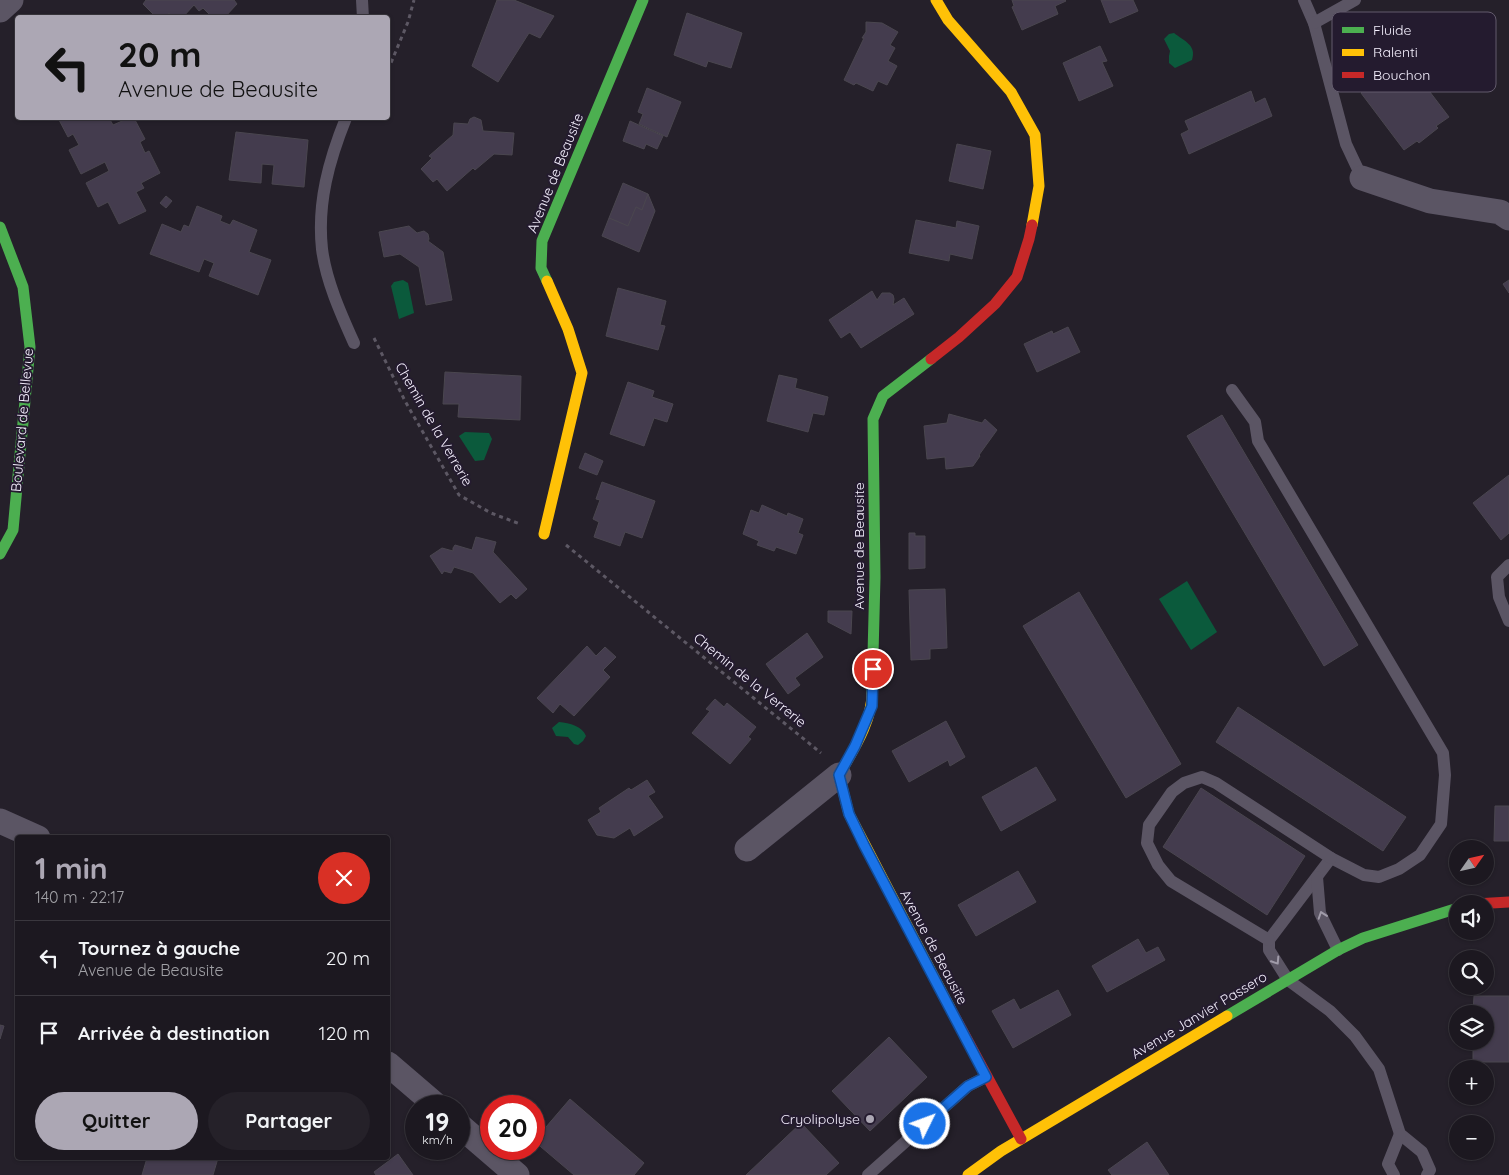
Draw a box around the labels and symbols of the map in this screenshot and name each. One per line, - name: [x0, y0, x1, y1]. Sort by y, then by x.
- legend: [1332, 12, 1496, 92]
- text: Fluide: [1373, 21, 1412, 39]
- text: Ralenti: [1373, 43, 1418, 61]
- text: Bouchon: [1373, 66, 1430, 84]
- street label: Avenue de Beausite: [523, 110, 587, 235]
- street label: Boulevard de Bellevue: [7, 347, 37, 493]
- street label: Chemin de la Verrerie: [391, 359, 477, 489]
- street label: Avenue de Beausite: [850, 482, 868, 610]
- street label: Chemin de la Verrerie: [690, 629, 810, 731]
- pin: [852, 648, 894, 690]
- north arrow: [1449, 840, 1494, 885]
- street label: Avenue de Beausite: [896, 887, 972, 1008]
- one-way arrow: [1318, 911, 1328, 920]
- one-way arrow: [1269, 955, 1279, 964]
- street label: Avenue Janvier Passero: [1128, 967, 1270, 1063]
- speed limit sign: 20: [480, 1095, 545, 1160]
- position arrow: [898, 1097, 950, 1149]
- place label: Cryolipolyse: [781, 1110, 860, 1128]
- marker: Cryolipolyse: [864, 1113, 876, 1125]

